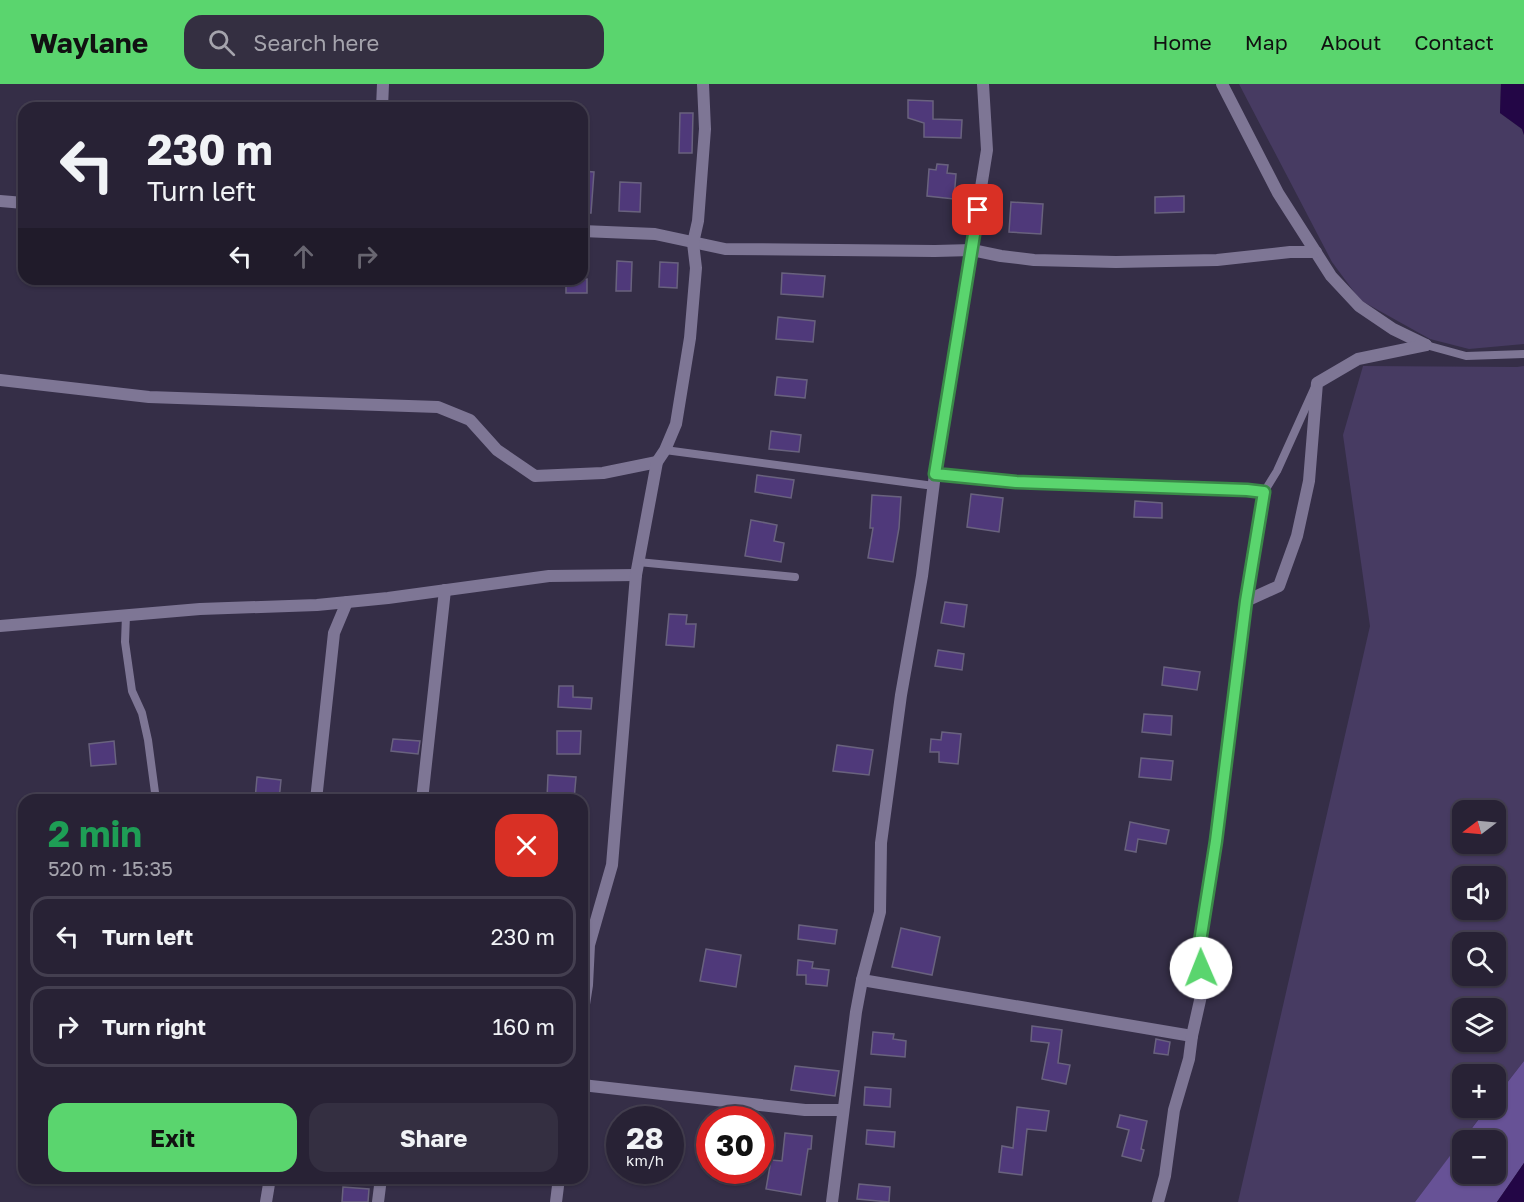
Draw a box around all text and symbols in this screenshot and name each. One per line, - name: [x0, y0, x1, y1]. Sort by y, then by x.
- search box: [184, 15, 604, 69]
- text: Waylane: [30, 26, 148, 59]
- icon: search: [205, 26, 238, 59]
- text: Search here: [253, 29, 379, 56]
- text: Home: [1152, 29, 1212, 55]
- text: Map: [1245, 29, 1288, 55]
- text: About: [1321, 29, 1381, 55]
- text: Contact: [1414, 29, 1494, 55]
- text: 230 m: [147, 124, 273, 174]
- icon: left: [48, 126, 126, 204]
- text: Turn left: [147, 175, 256, 207]
- pin: [952, 184, 1003, 235]
- icon: arrive: [961, 193, 994, 226]
- icon: left: [224, 240, 257, 273]
- icon: ahead: [287, 240, 320, 273]
- icon: right: [350, 240, 383, 273]
- north arrow: [1452, 800, 1506, 854]
- map controls: [1452, 800, 1506, 1184]
- text: 2 min: [48, 812, 142, 855]
- button: close: [495, 814, 558, 877]
- text: 520 m · 15:35: [48, 856, 173, 880]
- button: sound: [1452, 866, 1506, 920]
- icon: left: [51, 920, 84, 953]
- text: Turn left: [102, 923, 193, 950]
- text: 230 m: [491, 923, 555, 950]
- button: search: [1452, 932, 1506, 986]
- position arrow: [1169, 936, 1233, 1000]
- button: layers: [1452, 998, 1506, 1052]
- icon: right: [51, 1010, 84, 1043]
- text: Turn right: [102, 1013, 206, 1040]
- text: 160 m: [492, 1013, 555, 1040]
- button: +: [1452, 1064, 1506, 1118]
- button: Exit: [48, 1103, 297, 1172]
- button: Share: [309, 1103, 558, 1172]
- speed limit sign: 30: [696, 1106, 774, 1184]
- text: 28: [626, 1120, 664, 1156]
- button: −: [1452, 1130, 1506, 1184]
- text: km/h: [626, 1151, 664, 1169]

